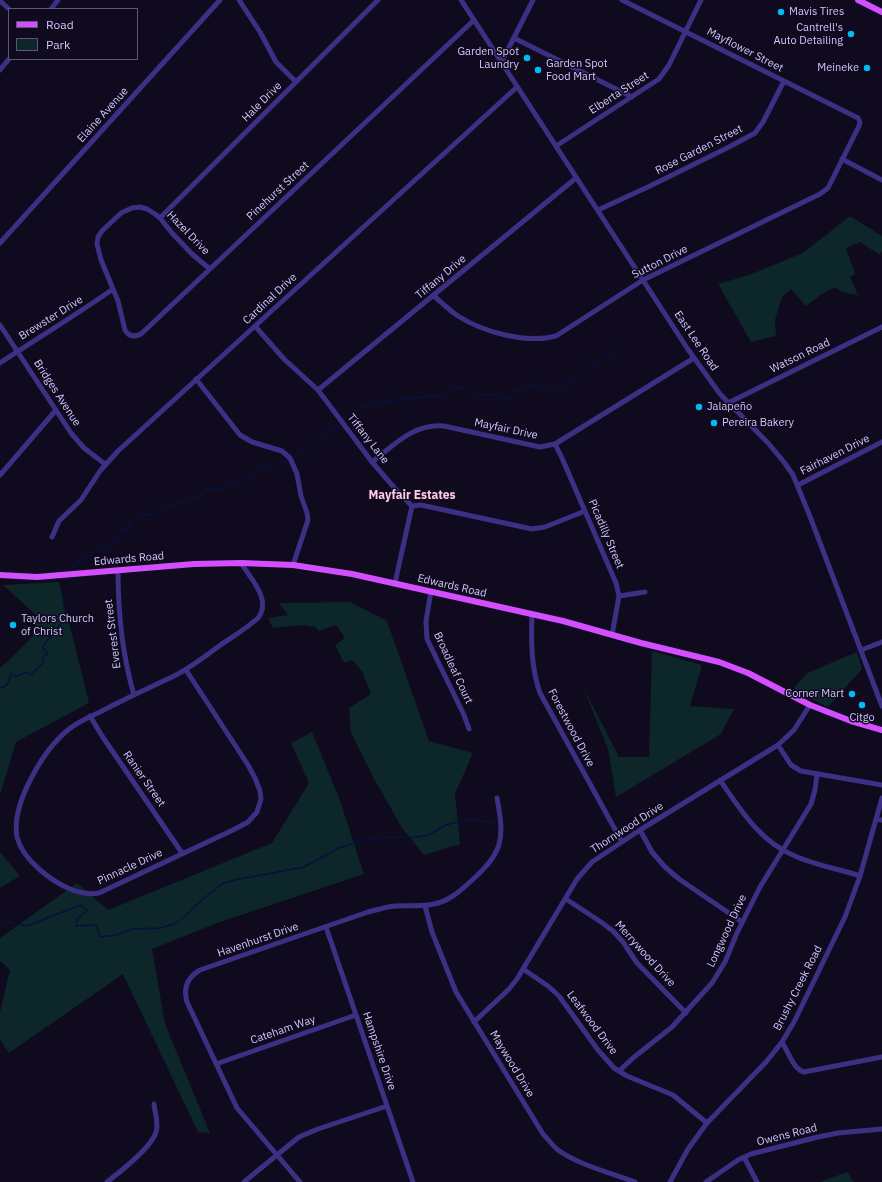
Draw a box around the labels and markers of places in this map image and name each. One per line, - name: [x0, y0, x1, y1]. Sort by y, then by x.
- place label: Mavis Tires: [789, 5, 844, 19]
- marker: Mavis Tires: [776, 7, 786, 17]
- place label: Cantrell's Auto Detailing: [773, 21, 843, 47]
- marker: Cantrell's Auto Detailing: [846, 29, 856, 39]
- place label: Garden Spot Laundry: [457, 45, 519, 71]
- marker: Garden Spot Laundry: [522, 53, 532, 63]
- place label: Garden Spot Food Mart: [546, 57, 608, 83]
- place label: Meineke: [817, 61, 859, 75]
- marker: Meineke: [862, 63, 872, 73]
- marker: Garden Spot Food Mart: [533, 65, 543, 75]
- place label: Jalapeño: [707, 400, 752, 414]
- marker: Jalapeño: [694, 402, 704, 412]
- place label: Pereira Bakery: [722, 416, 794, 430]
- marker: Pereira Bakery: [709, 418, 719, 428]
- place label: Taylors Church of Christ: [21, 612, 94, 638]
- marker: Taylors Church of Christ: [8, 620, 18, 630]
- place label: Corner Mart: [785, 687, 844, 701]
- marker: Corner Mart: [847, 689, 857, 699]
- marker: Citgo: [857, 700, 867, 710]
- place label: Citgo: [849, 711, 875, 725]

